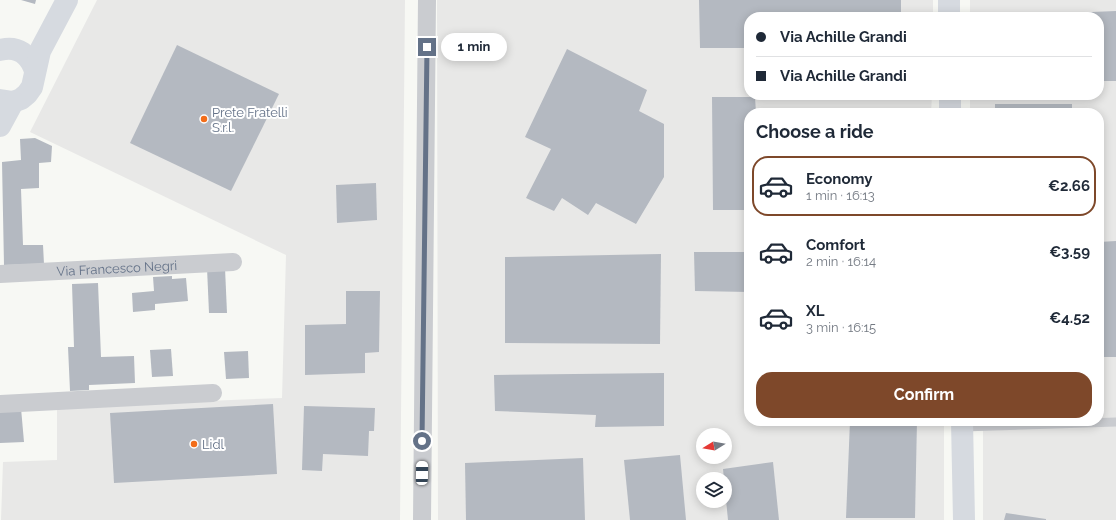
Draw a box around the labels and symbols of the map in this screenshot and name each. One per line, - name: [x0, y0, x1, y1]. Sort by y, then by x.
- callout: 1 min: [441, 33, 507, 61]
- route end: [418, 38, 436, 56]
- place label: Prete Fratelli S.r.l.: [212, 105, 288, 135]
- marker: Prete Fratelli S.r.l.: [199, 114, 209, 124]
- street label: Via Francesco Negri: [56, 258, 178, 279]
- north arrow: [696, 428, 732, 464]
- route start: [413, 432, 431, 450]
- place label: Lidl: [202, 437, 224, 452]
- marker: Lidl: [189, 439, 199, 449]
- car: [416, 461, 428, 485]

